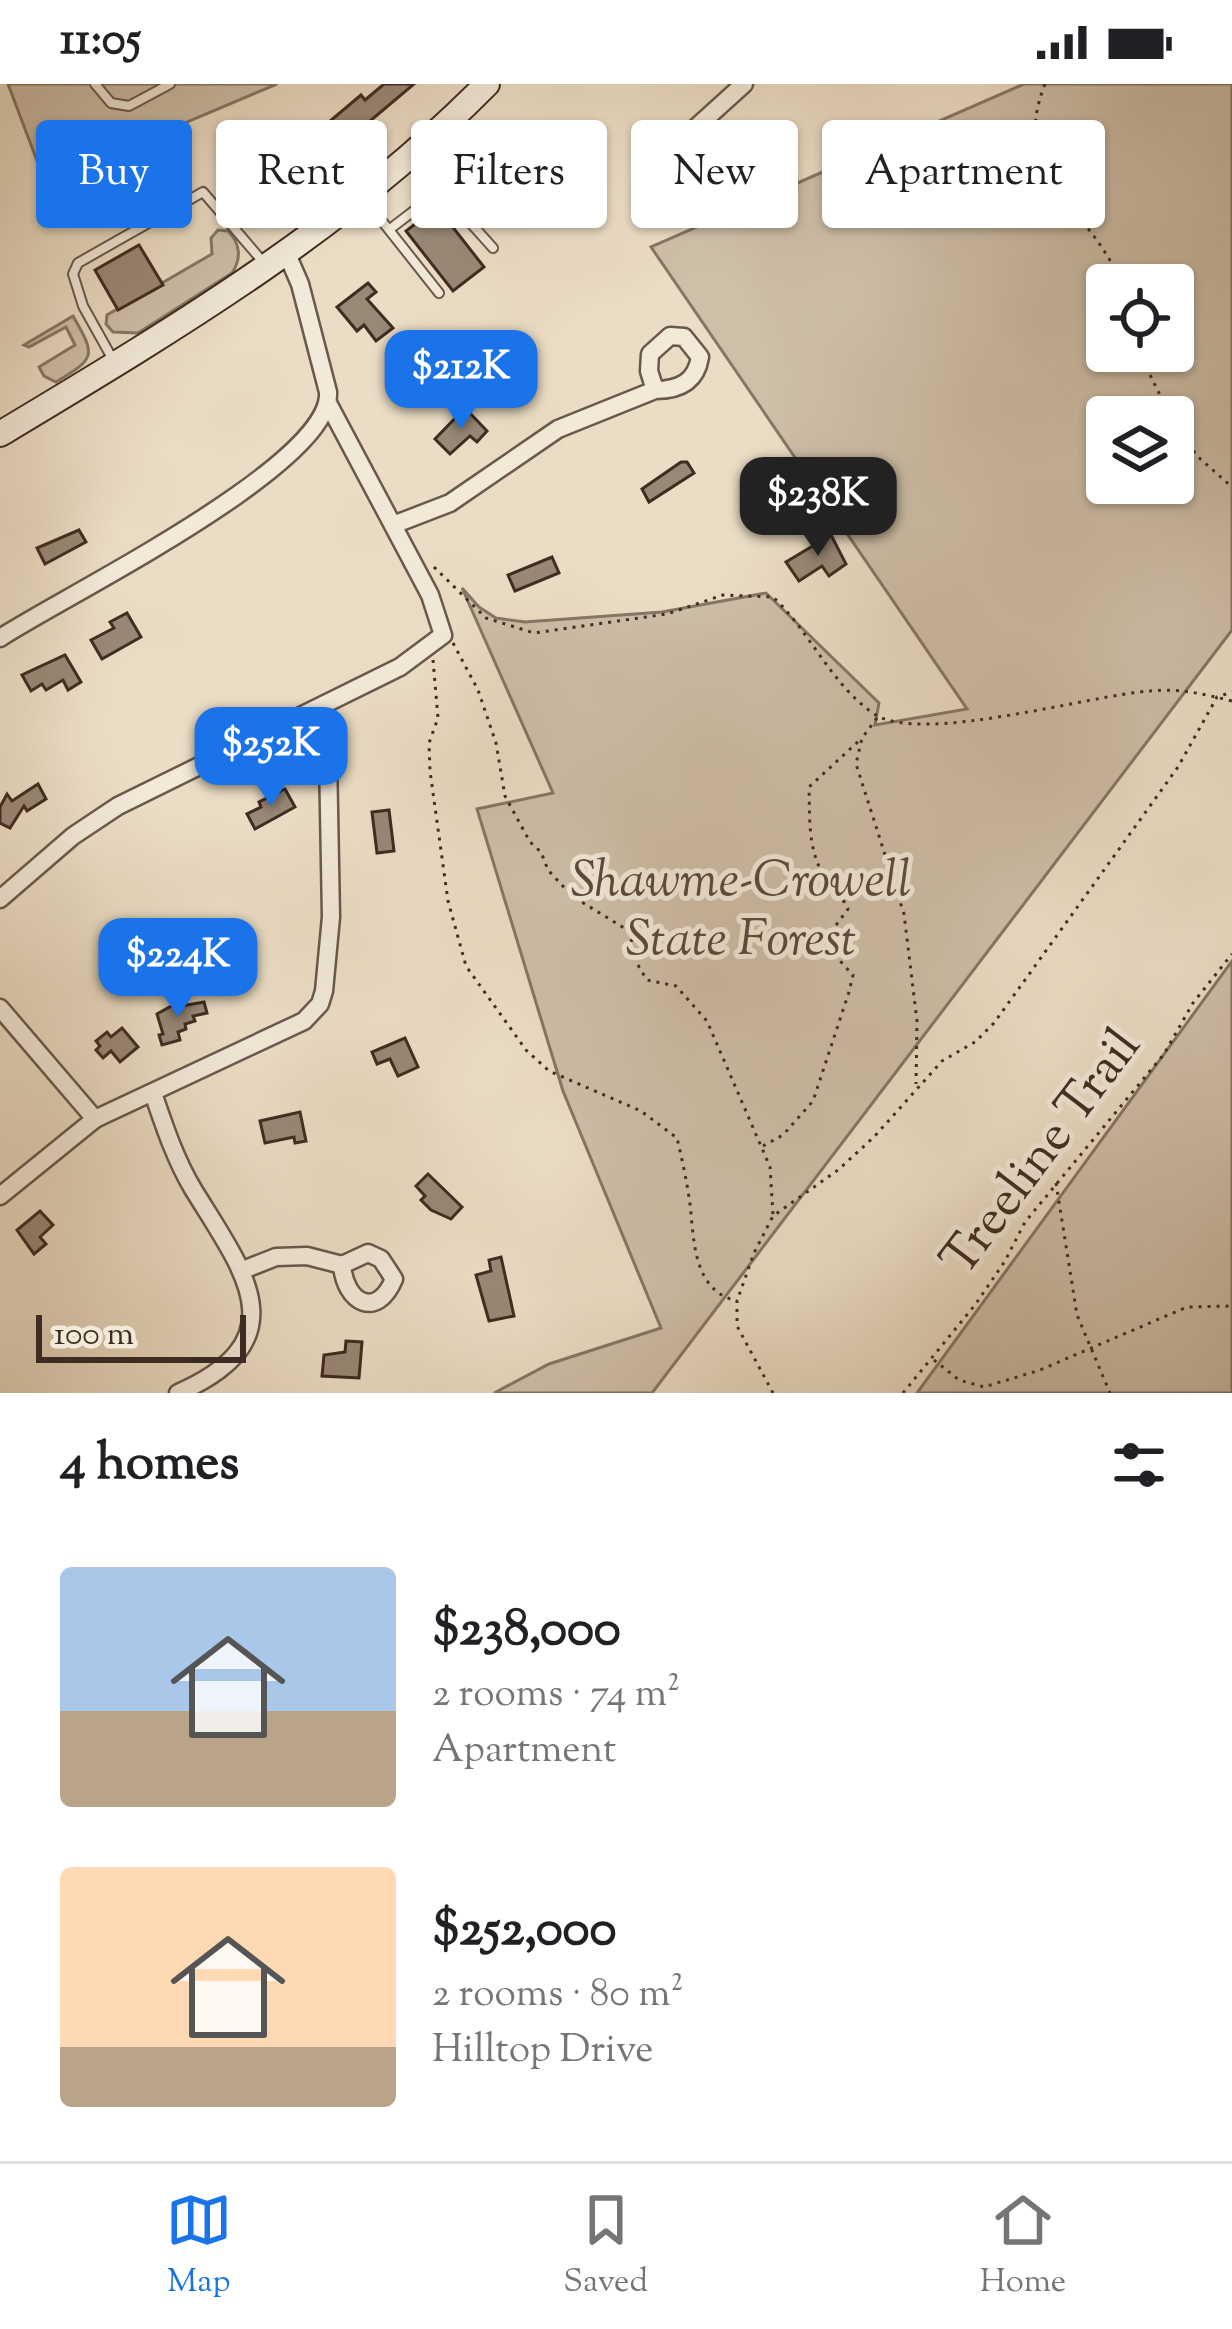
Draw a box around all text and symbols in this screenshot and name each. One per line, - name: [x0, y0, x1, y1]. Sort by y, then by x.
- text: 11:05: [60, 10, 141, 75]
- chip: Buy: [36, 120, 192, 228]
- chip: Rent: [216, 120, 387, 228]
- chip: Filters: [411, 120, 607, 228]
- chip: New: [631, 120, 798, 228]
- chip: Apartment: [822, 120, 1105, 228]
- map controls: [1086, 264, 1194, 504]
- button: locate: [1086, 264, 1194, 372]
- pin: $212K: [377, 330, 545, 432]
- text: $212K: [412, 341, 510, 397]
- button: layers: [1086, 396, 1194, 504]
- pin: $238K: [734, 457, 902, 559]
- text: $238K: [767, 468, 869, 524]
- pin: $252K: [187, 707, 355, 809]
- text: $252K: [222, 718, 320, 774]
- park label: Shawme-Crowell State Forest: [571, 846, 911, 978]
- pin: $224K: [94, 918, 262, 1020]
- text: $224K: [125, 929, 231, 985]
- street label: Treeline Trail: [926, 1015, 1160, 1293]
- scale bar: [36, 1309, 246, 1362]
- text: 100 m: [54, 1312, 134, 1360]
- text: 4 homes: [60, 1429, 239, 1502]
- icon: filters: [1106, 1432, 1172, 1498]
- text: $238,000: [432, 1595, 621, 1668]
- icon: home: [156, 1615, 300, 1759]
- text: 2 rooms · 74 m²: [432, 1668, 680, 1724]
- text: Apartment: [432, 1724, 616, 1780]
- text: $252,000: [432, 1895, 617, 1968]
- icon: home: [156, 1915, 300, 2059]
- text: 2 rooms · 80 m²: [432, 1968, 684, 2024]
- text: Hilltop Drive: [432, 2024, 653, 2080]
- tab: Map: [166, 2187, 232, 2307]
- tab: Saved: [563, 2187, 648, 2307]
- tab: Home: [980, 2187, 1066, 2307]

